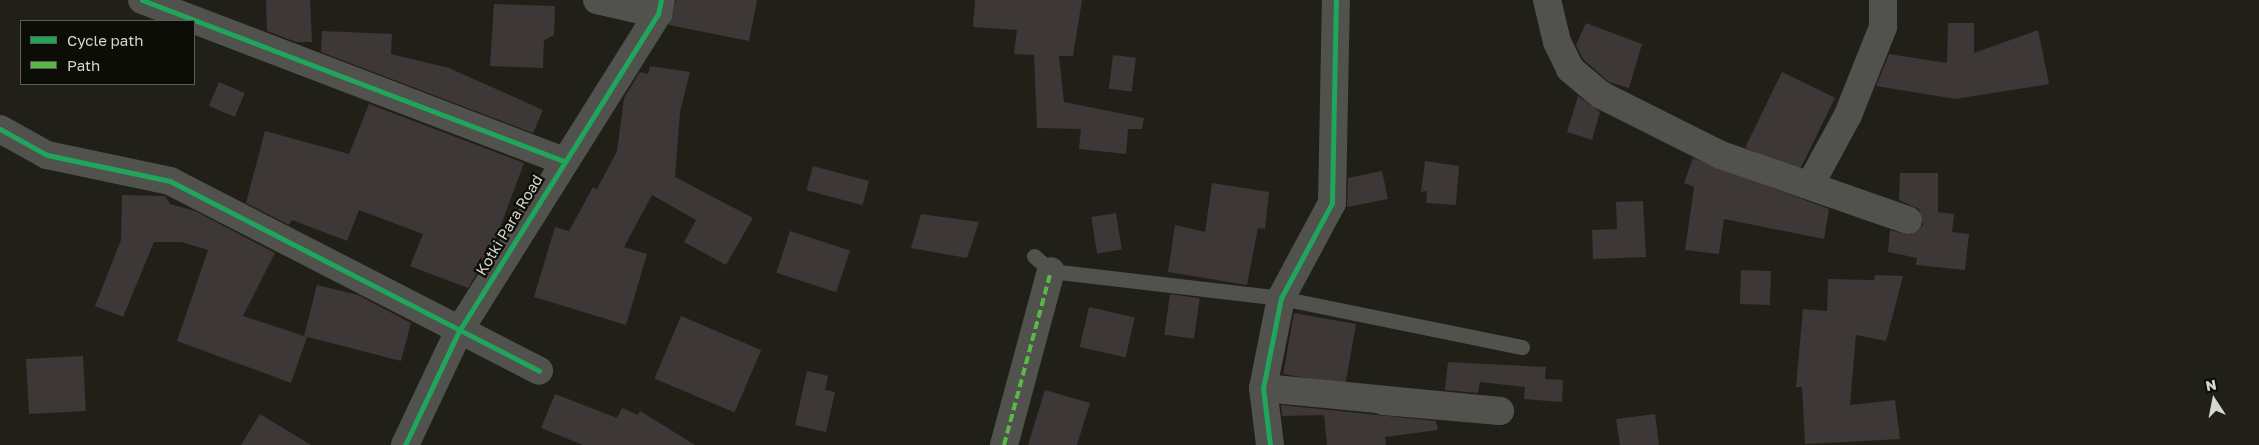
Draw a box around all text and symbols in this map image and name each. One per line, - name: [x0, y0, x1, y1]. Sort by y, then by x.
- legend: [20, 20, 195, 85]
- text: Cycle path: [67, 31, 143, 49]
- text: Path: [67, 56, 100, 74]
- street label: Kotki Para Road: [472, 171, 546, 279]
- north arrow: [2189, 375, 2239, 425]
- text: N: [2204, 375, 2218, 394]

